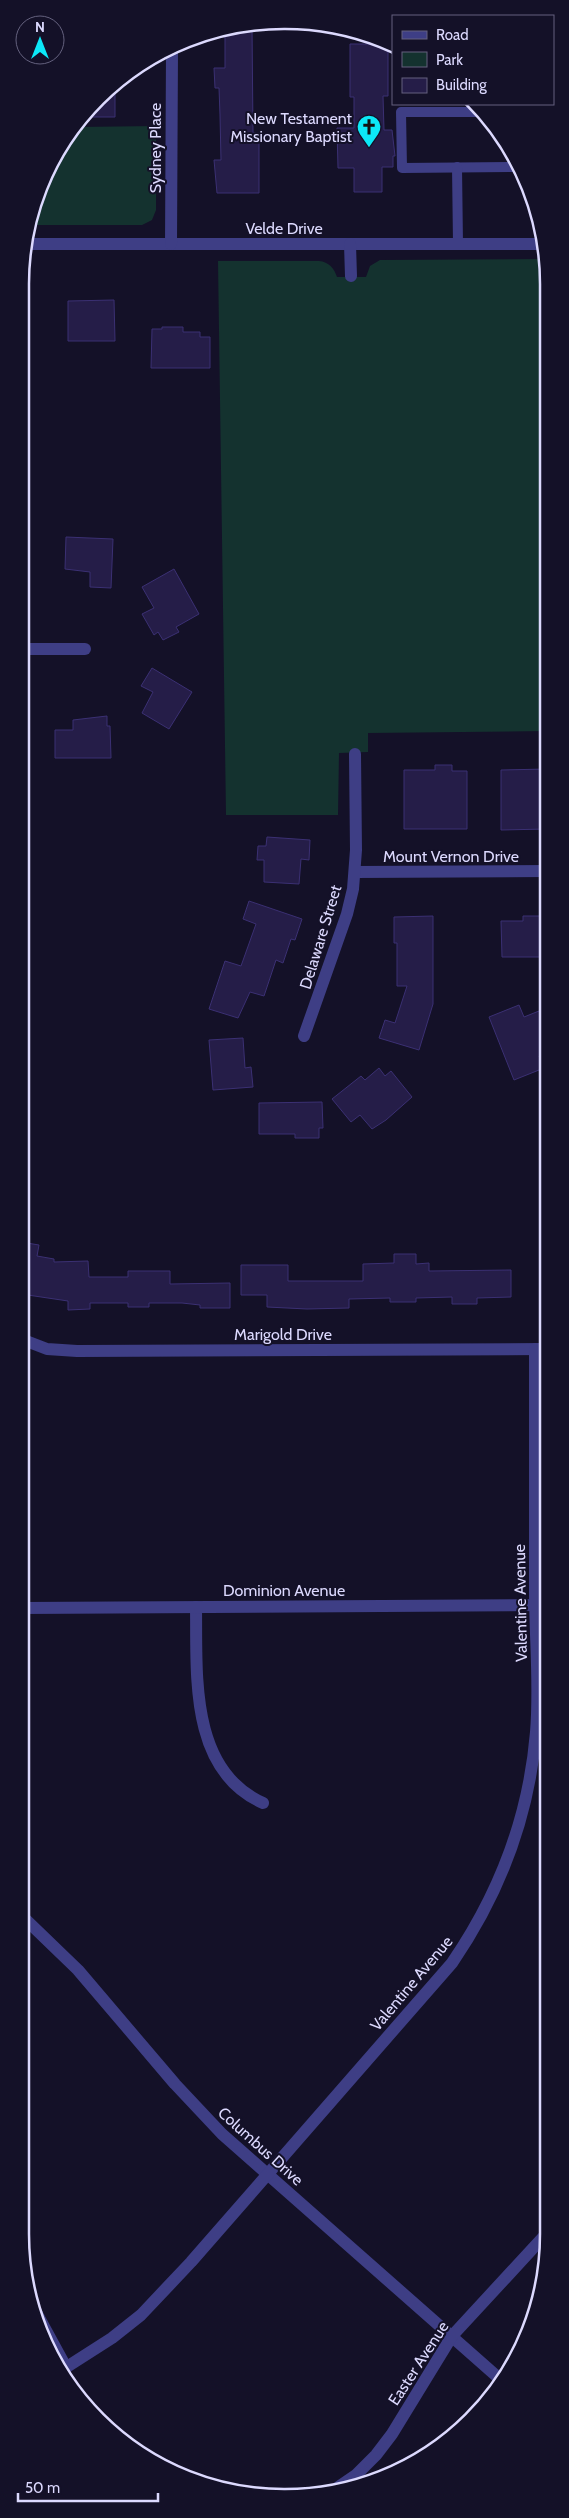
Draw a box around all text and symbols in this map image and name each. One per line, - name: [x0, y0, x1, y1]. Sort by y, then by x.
- north arrow: [15, 15, 65, 65]
- legend: [392, 15, 554, 105]
- text: N: [35, 18, 45, 36]
- text: Road: [436, 26, 469, 44]
- text: Park: [436, 51, 463, 69]
- text: Building: [436, 76, 487, 94]
- street label: Sydney Place: [146, 103, 165, 193]
- place label: New Testament Missionary Baptist: [230, 109, 353, 146]
- church icon: New Testament Missionary Baptist: [356, 114, 382, 148]
- street label: Velde Drive: [245, 219, 323, 238]
- street label: Mount Vernon Drive: [383, 847, 519, 866]
- street label: Delaware Street: [296, 882, 346, 992]
- street label: Marigold Drive: [234, 1325, 332, 1344]
- street label: Valentine Avenue: [510, 1544, 531, 1662]
- street label: Dominion Avenue: [223, 1581, 345, 1600]
- street label: Valentine Avenue: [366, 1932, 457, 2035]
- street label: Columbus Drive: [214, 2103, 307, 2190]
- street label: Easter Avenue: [384, 2318, 453, 2409]
- scale bar: [18, 2470, 158, 2502]
- text: 50 m: [25, 2479, 60, 2497]

